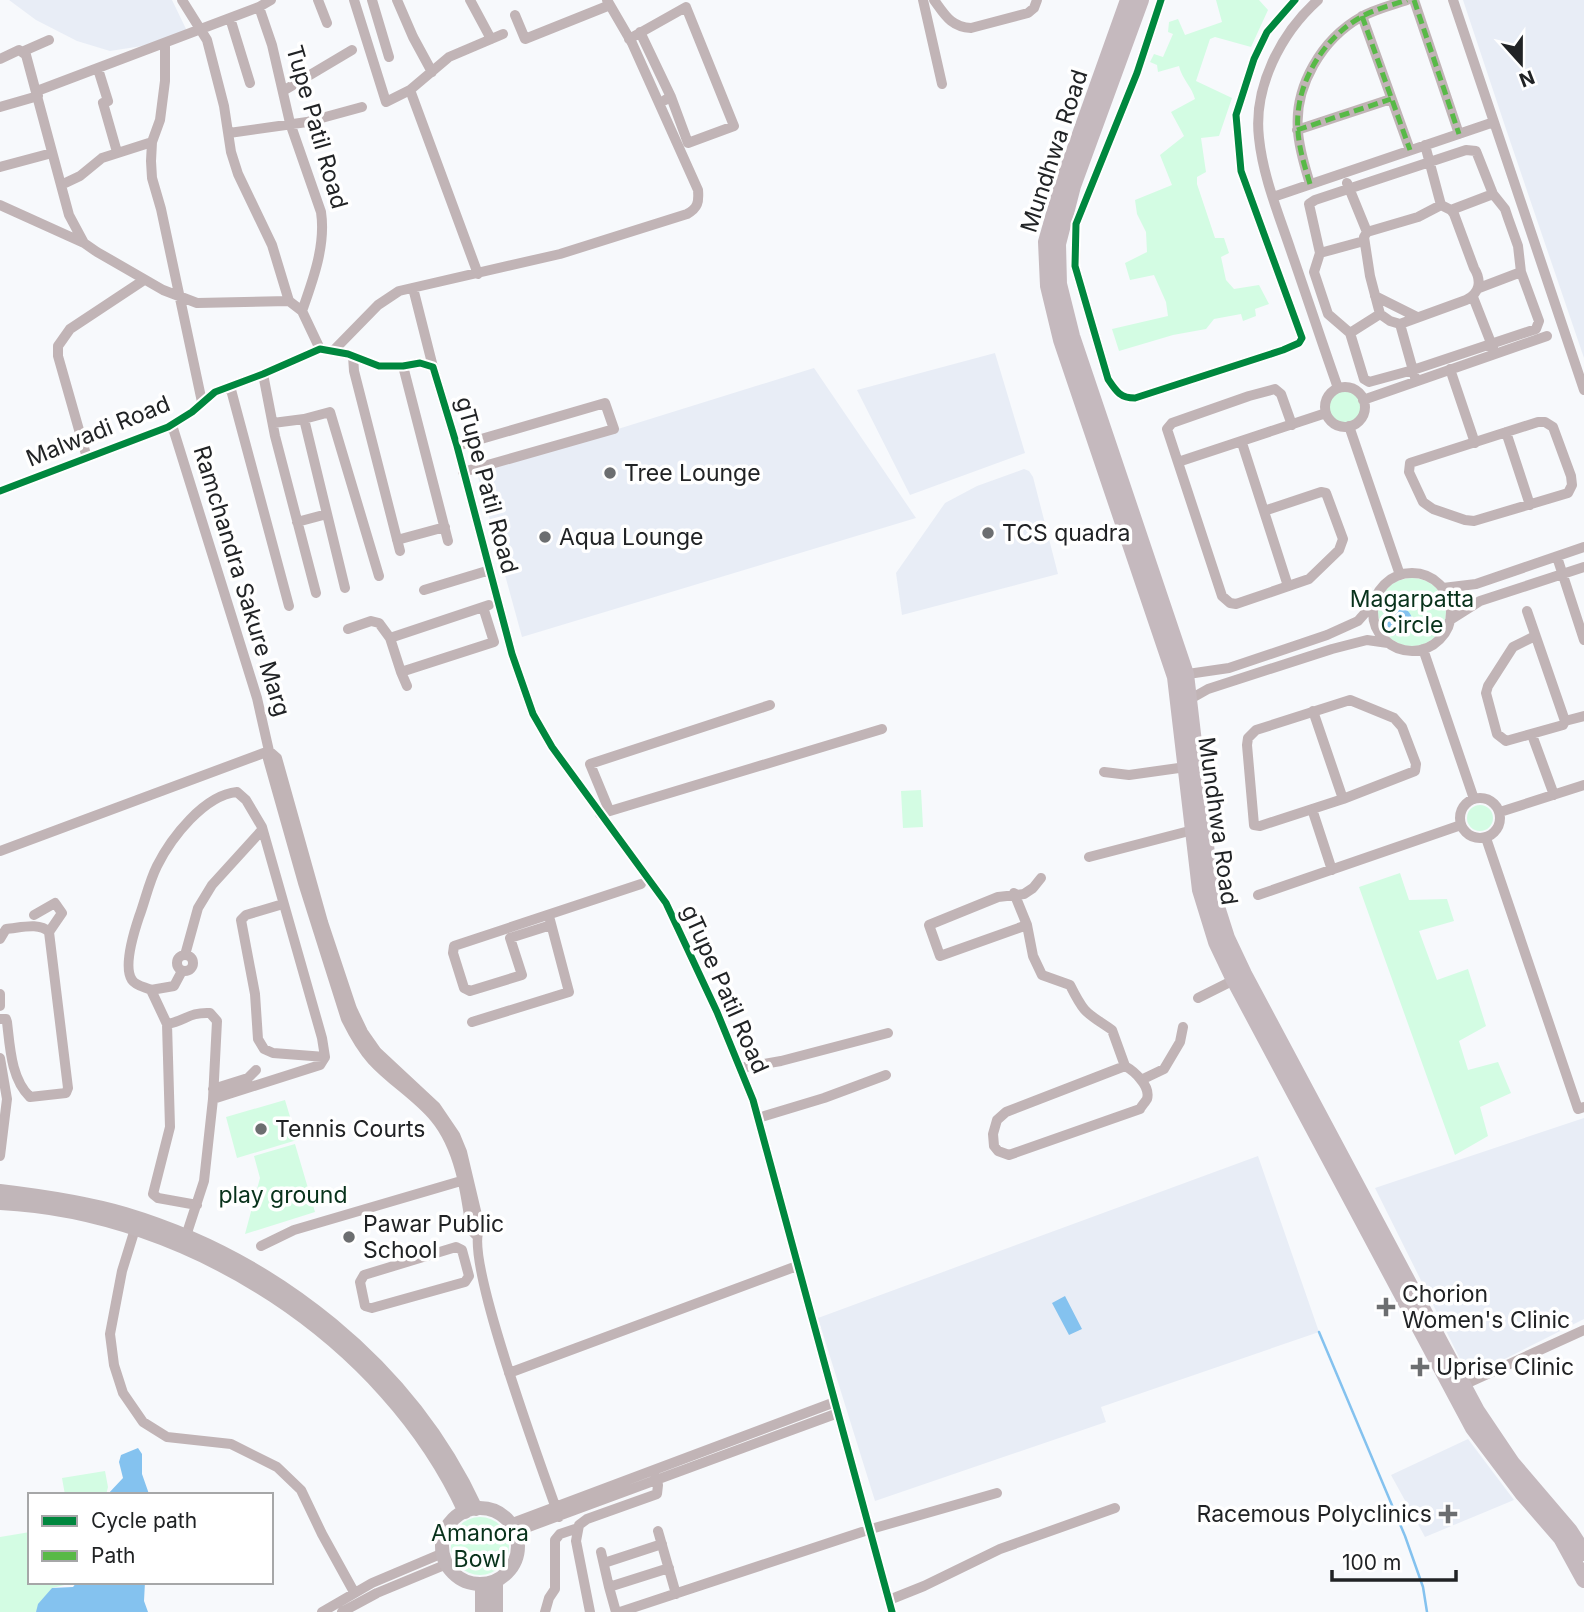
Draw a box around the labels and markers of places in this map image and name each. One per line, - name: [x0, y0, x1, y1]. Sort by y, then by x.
- place label: Tree Lounge: [624, 459, 761, 487]
- marker: Tree Lounge: [602, 465, 618, 481]
- place label: TCS quadra: [1002, 519, 1130, 547]
- place label: Aqua Lounge: [559, 523, 703, 551]
- marker: TCS quadra: [980, 525, 996, 541]
- marker: Aqua Lounge: [537, 529, 553, 545]
- place label: Tennis Courts: [275, 1115, 425, 1143]
- marker: Tennis Courts: [253, 1121, 269, 1137]
- place label: Pawar Public School: [363, 1210, 504, 1264]
- marker: Pawar Public School: [341, 1229, 357, 1245]
- place label: Chorion Women's Clinic: [1402, 1280, 1570, 1334]
- marker: Chorion Women's Clinic: [1376, 1297, 1396, 1317]
- place label: Uprise Clinic: [1436, 1353, 1574, 1381]
- marker: Uprise Clinic: [1410, 1357, 1430, 1377]
- place label: Racemous Polyclinics: [1196, 1500, 1432, 1528]
- marker: Racemous Polyclinics: [1438, 1504, 1458, 1524]

